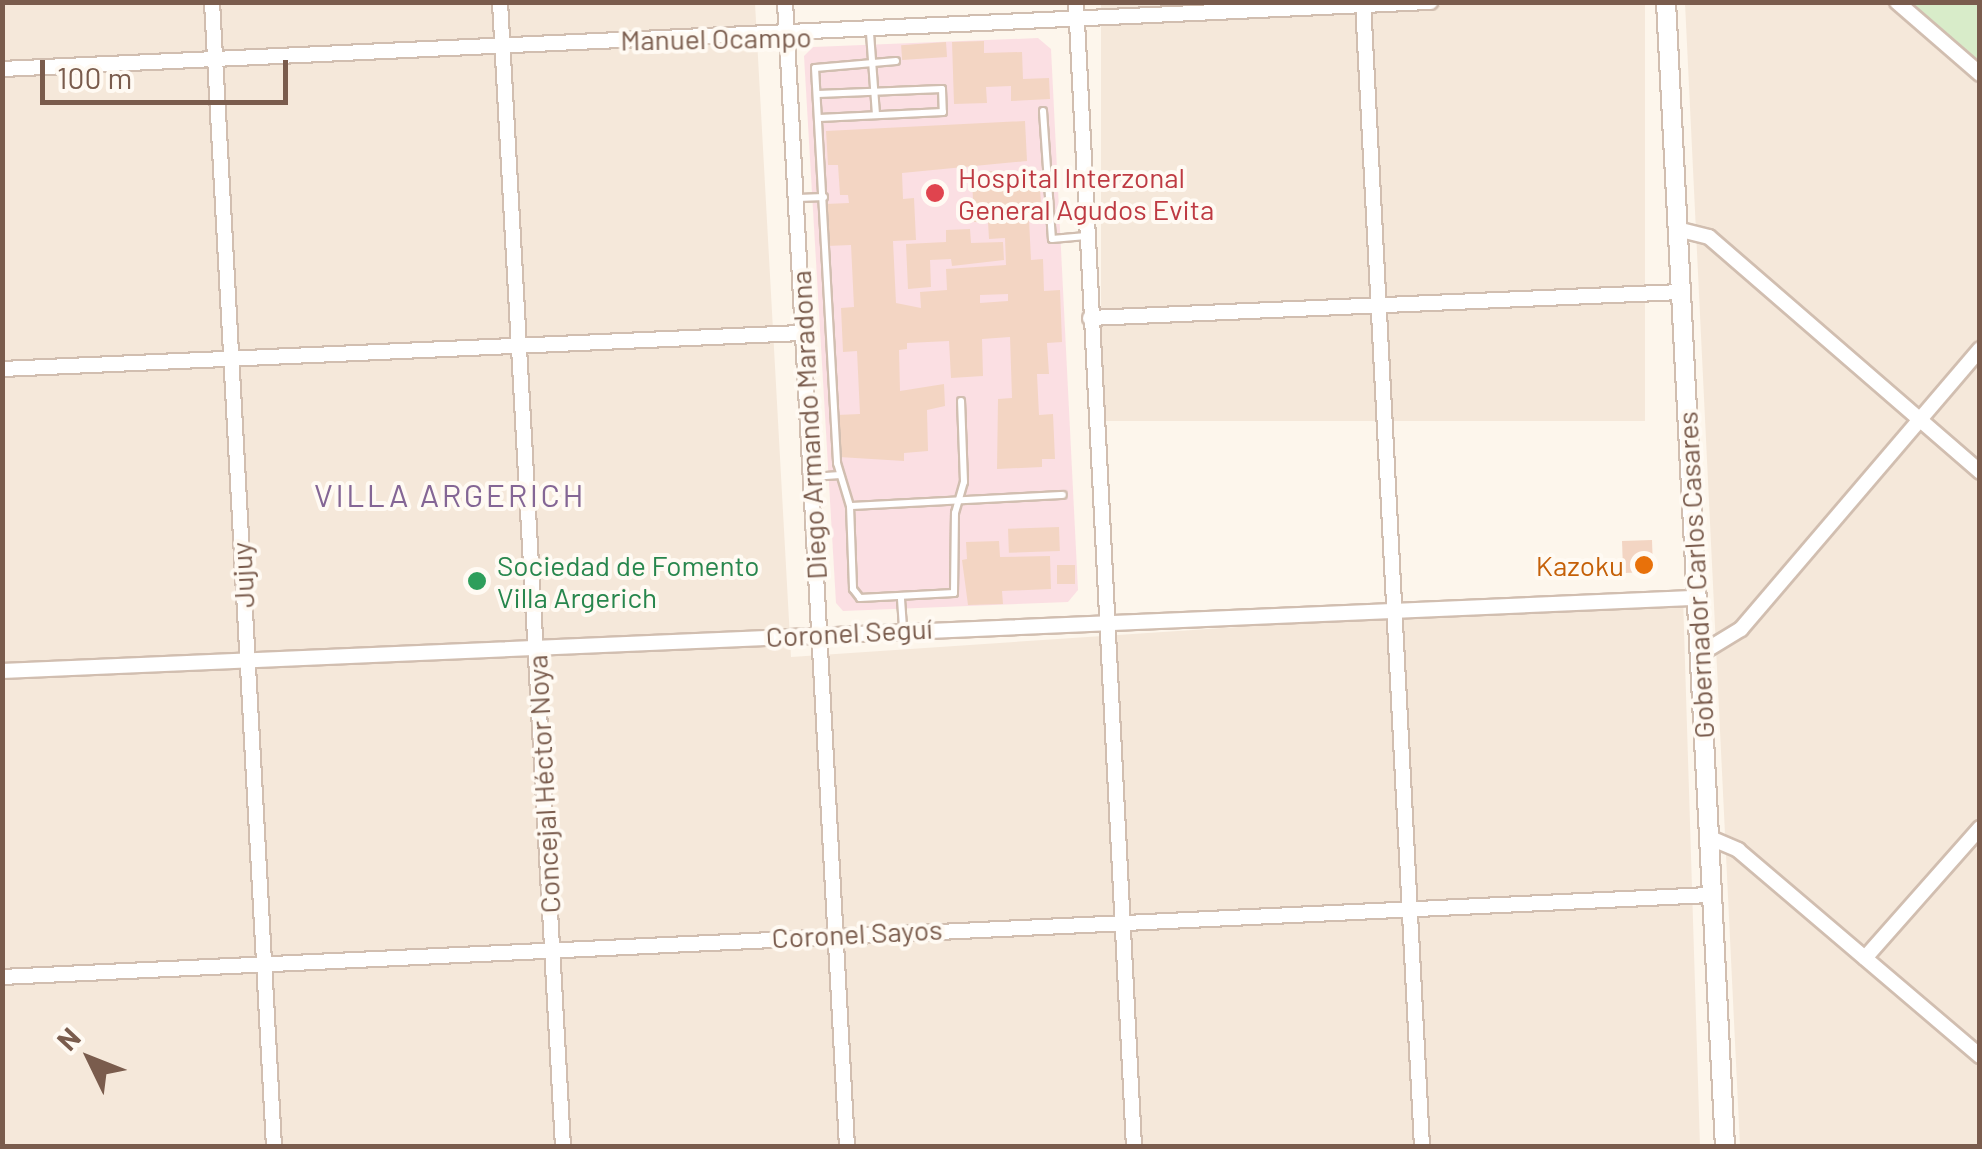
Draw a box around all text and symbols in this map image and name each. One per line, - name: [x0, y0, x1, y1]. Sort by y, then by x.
- street label: Manuel Ocampo: [620, 20, 812, 56]
- scale bar: [45, 40, 292, 102]
- text: 100 m: [57, 59, 132, 95]
- place label: Hospital Interzonal General Agudos Evita: [958, 160, 1214, 226]
- marker: Hospital Interzonal General Agudos Evita: [922, 180, 948, 206]
- street label: Diego Armando Maradona: [783, 270, 833, 580]
- street label: Gobernador Carlos Casares: [1670, 411, 1720, 739]
- district label: VILLA ARGERICH: [314, 475, 586, 513]
- street label: Jujuy: [223, 541, 261, 609]
- place label: Sociedad de Fomento Villa Argerich: [497, 548, 760, 614]
- place label: Kazoku: [1536, 548, 1624, 582]
- marker: Kazoku: [1633, 554, 1655, 576]
- marker: Sociedad de Fomento Villa Argerich: [466, 570, 488, 592]
- street label: Coronel Seguí: [765, 611, 933, 653]
- street label: Concejal Héctor Noya: [519, 654, 567, 914]
- street label: Coronel Sayos: [771, 912, 943, 954]
- north arrow: [40, 1009, 140, 1109]
- text: N: [49, 1020, 87, 1057]

